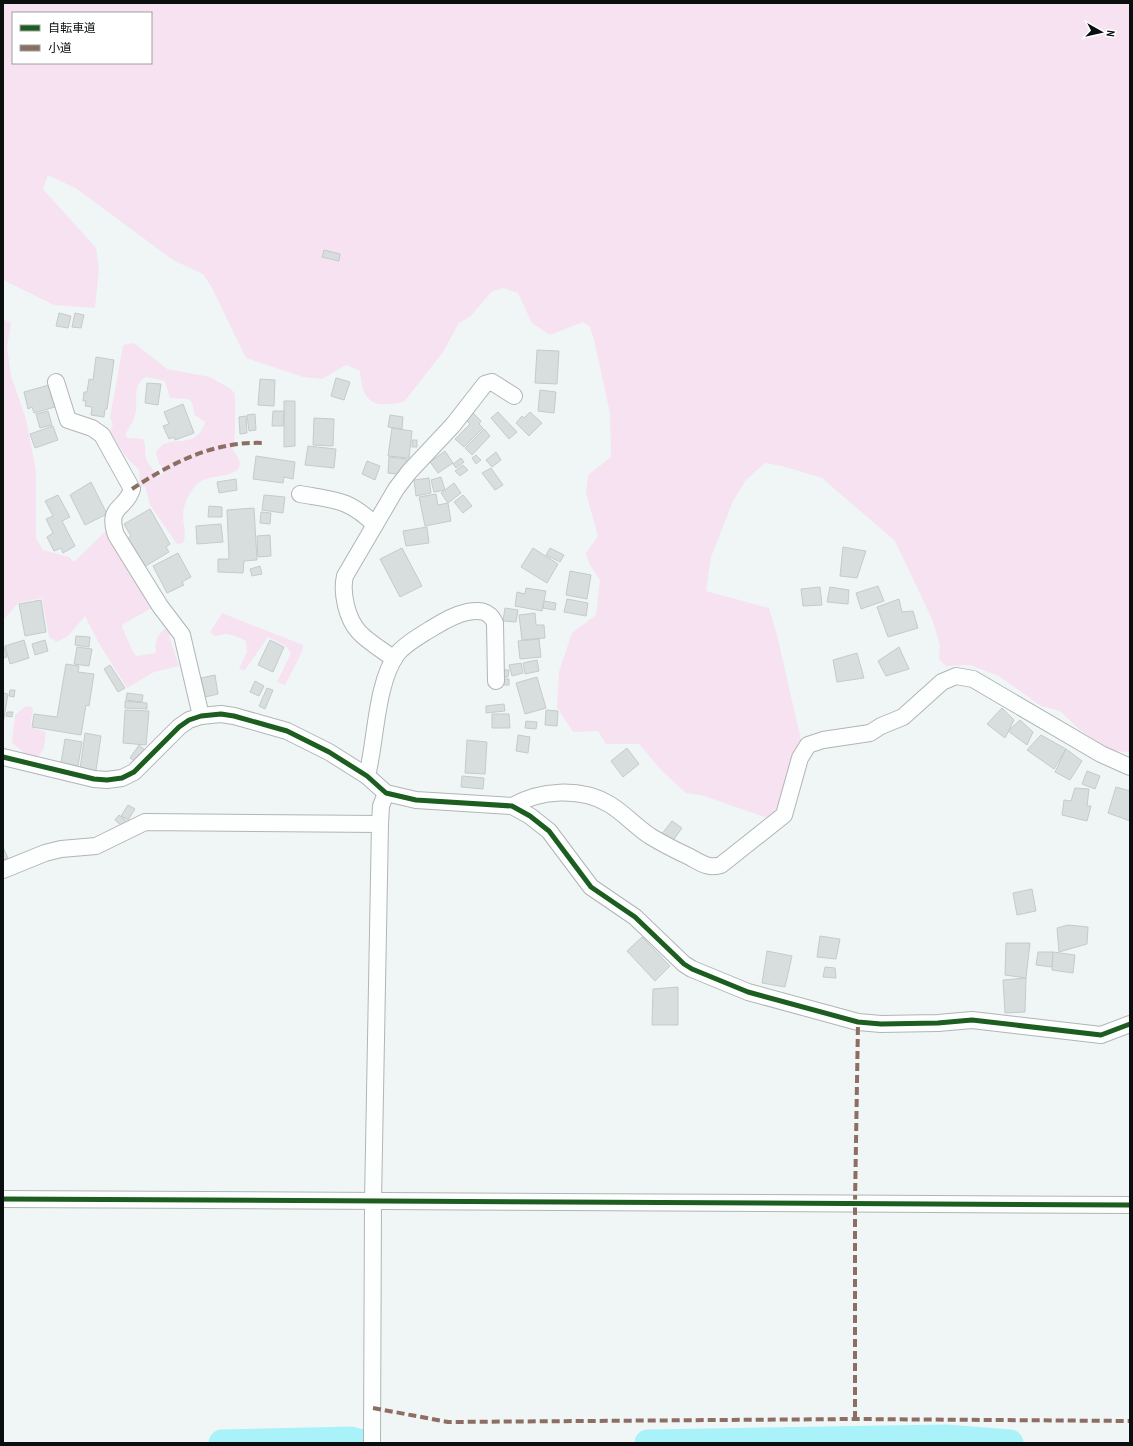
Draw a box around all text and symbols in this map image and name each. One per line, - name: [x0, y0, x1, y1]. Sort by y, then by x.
- legend: [12, 12, 152, 64]
- north arrow: [1081, 12, 1121, 52]
- text: 自転車道: [48, 20, 96, 35]
- text: N: [1104, 29, 1118, 37]
- text: 小道: [48, 40, 72, 55]

